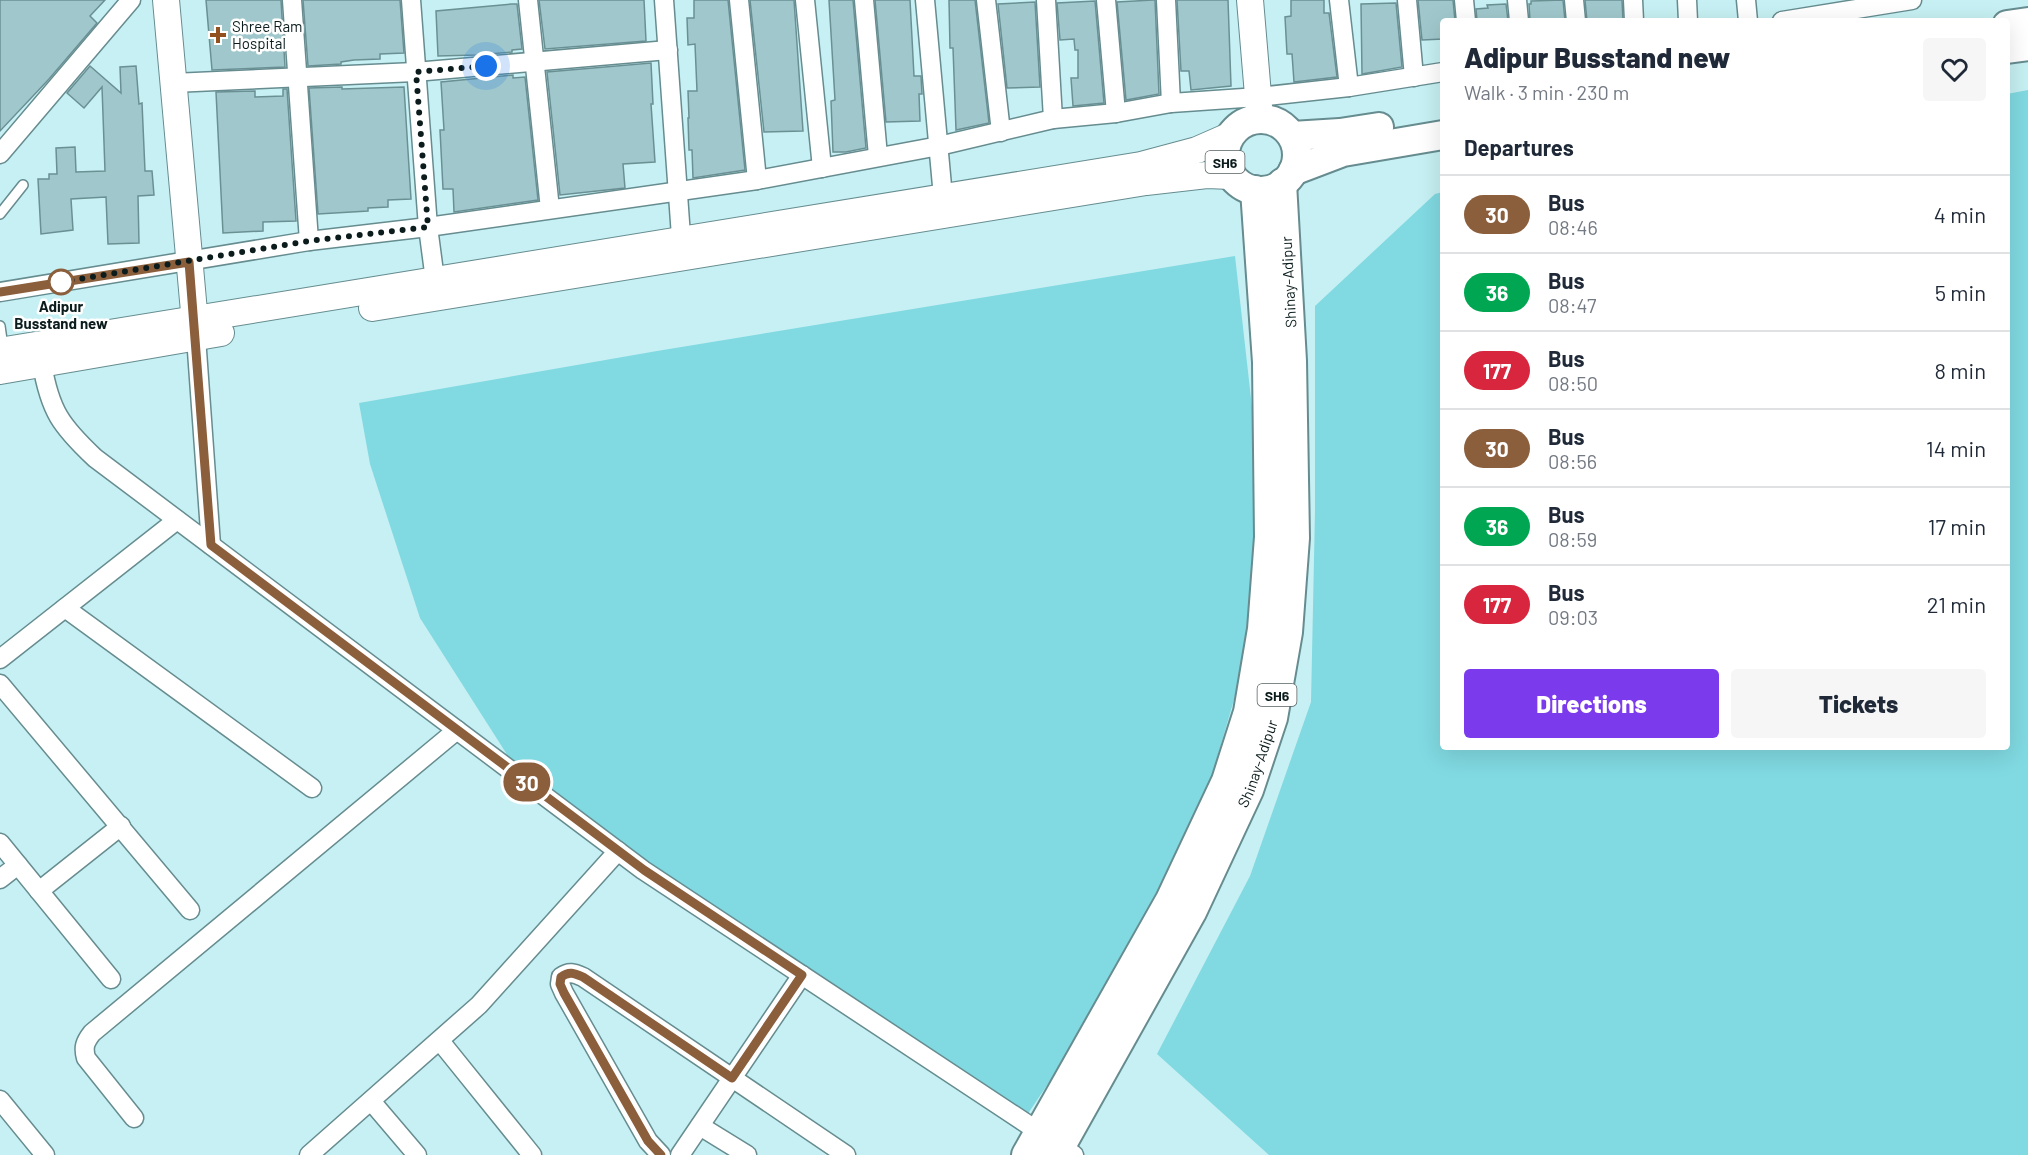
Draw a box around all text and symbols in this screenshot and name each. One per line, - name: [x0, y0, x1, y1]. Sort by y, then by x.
- place label: Shree Ram Hospital: [232, 17, 302, 52]
- marker: Shree Ram Hospital: [209, 26, 227, 44]
- button: heart: [1923, 38, 1986, 101]
- text: Adipur Busstand new: [1464, 40, 1730, 74]
- your location: [471, 51, 501, 81]
- text: Walk · 3 min · 230 m: [1464, 80, 1629, 104]
- text: Departures: [1464, 134, 1574, 160]
- road number: SH6: [1206, 151, 1244, 173]
- text: Bus: [1548, 189, 1585, 215]
- text: 4 min: [1934, 201, 1986, 227]
- text: 30: [1485, 202, 1509, 227]
- text: 08:46: [1548, 215, 1598, 239]
- street label: Shinay-Adipur: [1277, 235, 1299, 328]
- text: Bus: [1548, 267, 1585, 293]
- marker: Adipur Busstand new: [48, 269, 74, 295]
- text: 5 min: [1935, 279, 1986, 305]
- text: 36: [1486, 280, 1508, 305]
- text: 08:47: [1548, 293, 1596, 317]
- place label: Adipur Busstand new: [14, 297, 108, 332]
- text: Bus: [1548, 345, 1585, 371]
- text: 8 min: [1934, 357, 1986, 383]
- text: 177: [1483, 358, 1511, 383]
- text: 08:50: [1548, 371, 1598, 395]
- text: Bus: [1548, 423, 1585, 449]
- text: 14 min: [1926, 435, 1986, 461]
- text: 30: [1485, 436, 1509, 461]
- text: 08:56: [1548, 449, 1597, 473]
- text: Bus: [1548, 501, 1585, 527]
- text: 17 min: [1928, 513, 1986, 539]
- text: 36: [1486, 514, 1508, 539]
- text: 08:59: [1548, 527, 1597, 551]
- text: Bus: [1548, 579, 1585, 605]
- text: 21 min: [1927, 591, 1986, 617]
- text: 177: [1483, 592, 1511, 617]
- text: 09:03: [1548, 605, 1598, 629]
- button: Directions: [1464, 669, 1719, 738]
- button: Tickets: [1731, 669, 1986, 738]
- road number: SH6: [1258, 684, 1296, 706]
- street label: Shinay-Adipur: [1233, 717, 1281, 810]
- line badge: 30: [500, 762, 554, 802]
- text: 30: [515, 770, 539, 795]

